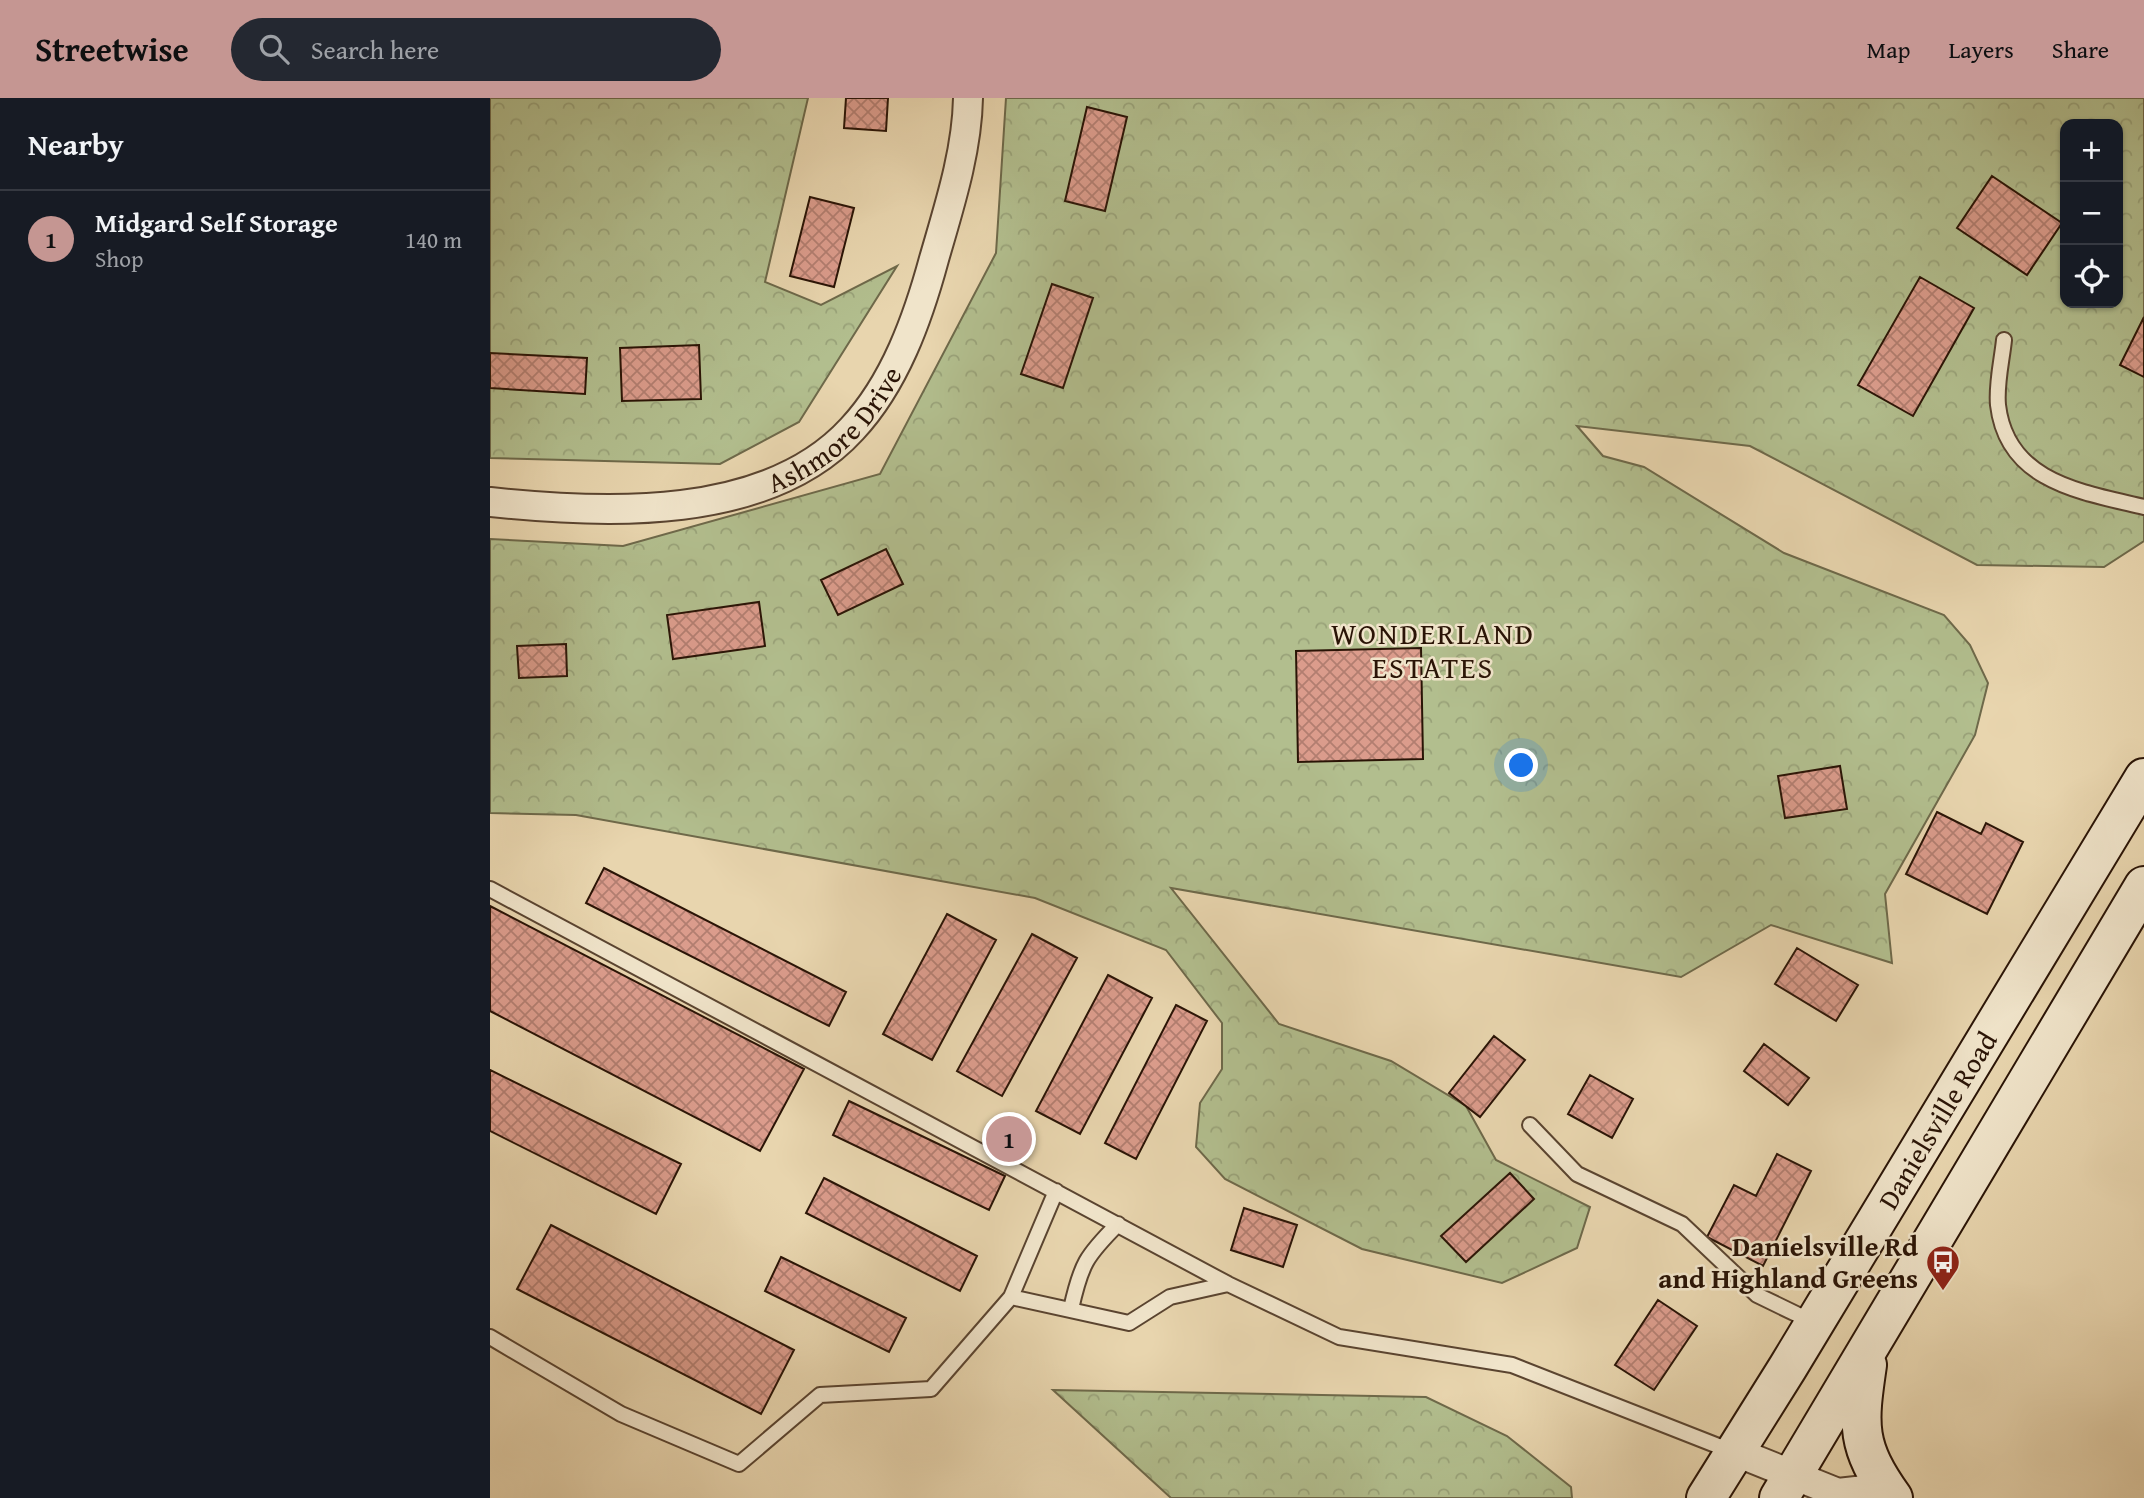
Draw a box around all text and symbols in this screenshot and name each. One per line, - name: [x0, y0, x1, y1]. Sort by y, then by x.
- search box: [231, 18, 721, 81]
- text: Streetwise: [35, 25, 189, 73]
- icon: search: [255, 30, 293, 68]
- text: Search here: [311, 30, 439, 69]
- text: Map: [1867, 32, 1910, 67]
- text: Layers: [1948, 32, 2014, 67]
- text: Share: [2052, 32, 2109, 67]
- map controls: [2060, 119, 2123, 308]
- button: +: [2060, 119, 2123, 182]
- text: Nearby: [28, 122, 124, 166]
- button: −: [2060, 182, 2123, 245]
- text: Midgard Self Storage: [95, 203, 338, 242]
- text: 1: [45, 223, 57, 256]
- text: 140 m: [405, 223, 462, 256]
- text: Shop: [95, 242, 143, 275]
- button: locate: [2060, 245, 2123, 308]
- street label: Ashmore Drive: [761, 359, 911, 503]
- district label: WONDERLAND ESTATES: [1331, 611, 1535, 689]
- your location: [1504, 748, 1538, 782]
- street label: Danielsville Road: [1867, 1023, 2006, 1217]
- pin: 1: [986, 1113, 1032, 1165]
- place label: Danielsville Rd and Highland Greens: [1658, 1225, 1919, 1298]
- bus stop icon: Danielsville Rd and Highland Greens: [1924, 1243, 1962, 1292]

